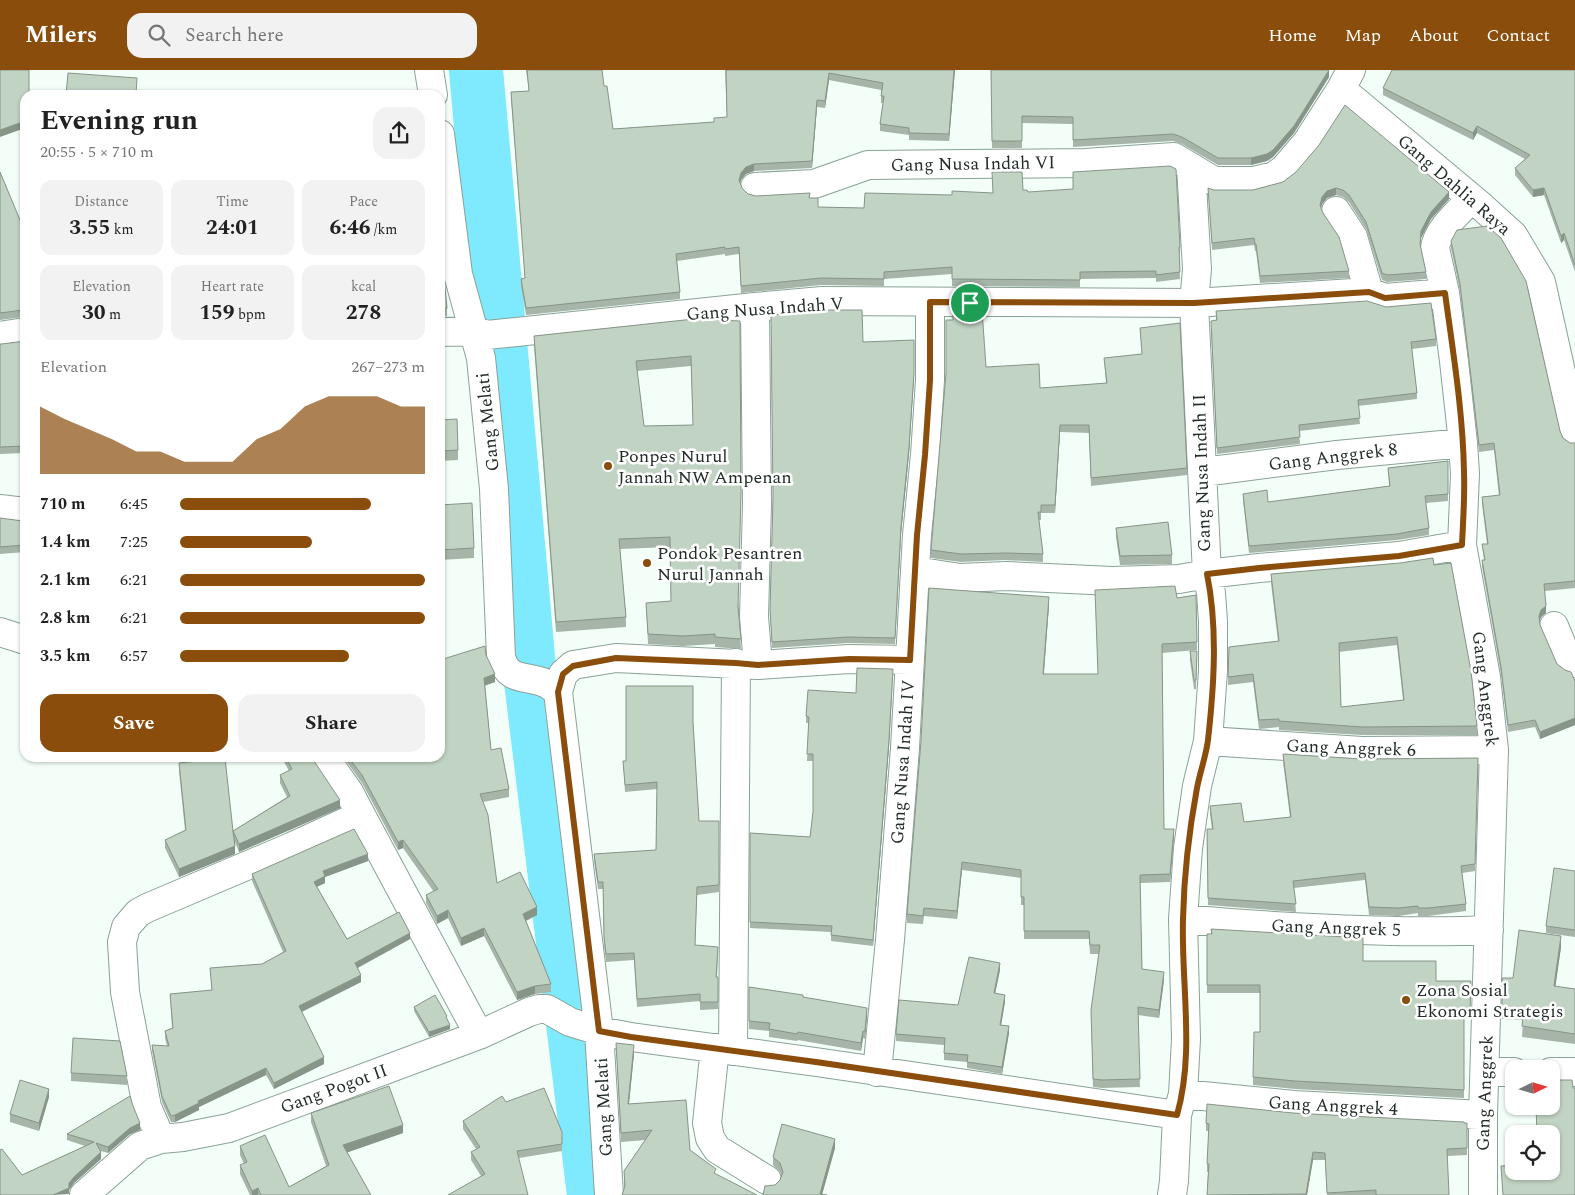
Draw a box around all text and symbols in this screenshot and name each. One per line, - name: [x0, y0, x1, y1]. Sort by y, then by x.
- search box: [127, 13, 477, 58]
- text: Milers: [25, 17, 97, 53]
- icon: search: [145, 21, 173, 49]
- text: Search here: [185, 21, 284, 50]
- text: Home: [1268, 22, 1317, 49]
- text: Map: [1345, 22, 1381, 49]
- text: About: [1409, 22, 1459, 49]
- text: Contact: [1487, 22, 1550, 49]
- text: Evening run: [40, 99, 198, 142]
- button: share: [373, 107, 425, 159]
- street label: Gang Dahlia Raya: [1391, 128, 1517, 242]
- text: 20:55 · 5 × 710 m: [40, 140, 154, 164]
- street label: Gang Nusa Indah VI: [891, 149, 1055, 179]
- text: Distance: [74, 191, 129, 212]
- text: Time: [216, 191, 249, 212]
- text: Pace: [349, 191, 378, 212]
- text: 3.55: [69, 212, 110, 244]
- text: 24:01: [206, 212, 259, 244]
- text: 6:46: [330, 212, 371, 244]
- text: km: [110, 219, 134, 240]
- text: /km: [371, 219, 397, 240]
- text: Elevation: [72, 276, 131, 297]
- text: Heart rate: [201, 276, 264, 297]
- text: kcal: [351, 276, 376, 297]
- pin: [949, 282, 991, 324]
- icon: arrive: [956, 289, 984, 317]
- street label: Gang Nusa Indah V: [686, 290, 844, 328]
- text: 30: [82, 297, 106, 329]
- text: 159: [199, 297, 235, 329]
- text: 278: [346, 297, 381, 329]
- text: m: [106, 304, 121, 325]
- text: bpm: [235, 304, 266, 325]
- text: Elevation: [40, 355, 107, 379]
- text: 267–273 m: [351, 355, 425, 379]
- street label: Gang Melati: [469, 371, 507, 473]
- street label: Gang Nusa Indah II: [1186, 393, 1218, 553]
- street label: Gang Anggrek 8: [1267, 436, 1399, 478]
- place label: Ponpes Nurul Jannah NW Ampenan: [618, 443, 792, 491]
- marker: Ponpes Nurul Jannah NW Ampenan: [602, 460, 614, 472]
- text: 710 m: [40, 492, 85, 516]
- text: 6:45: [120, 492, 148, 516]
- text: 1.4 km: [40, 530, 90, 554]
- text: 7:25: [120, 530, 148, 554]
- place label: Pondok Pesantren Nurul Jannah: [657, 540, 802, 588]
- marker: Pondok Pesantren Nurul Jannah: [641, 557, 653, 569]
- text: 2.1 km: [40, 568, 90, 592]
- text: 6:21: [120, 568, 148, 592]
- text: 2.8 km: [40, 606, 90, 630]
- text: 6:21: [120, 606, 148, 630]
- street label: Gang Anggrek: [1465, 630, 1505, 748]
- text: 3.5 km: [40, 644, 90, 668]
- text: 6:57: [120, 644, 148, 668]
- street label: Gang Nusa Indah IV: [884, 679, 922, 845]
- button: Save: [40, 694, 228, 752]
- button: Share: [238, 694, 425, 752]
- street label: Gang Anggrek 6: [1286, 732, 1416, 764]
- street label: Gang Anggrek 5: [1271, 912, 1401, 944]
- place label: Zona Sosial Ekonomi Strategis: [1416, 977, 1564, 1025]
- marker: Zona Sosial Ekonomi Strategis: [1400, 994, 1412, 1006]
- street label: Gang Anggrek: [1469, 1034, 1501, 1152]
- street label: Gang Pogot II: [277, 1057, 391, 1121]
- street label: Gang Melati: [588, 1057, 620, 1157]
- north arrow: [1505, 1060, 1560, 1115]
- map controls: [1505, 1060, 1560, 1180]
- street label: Gang Anggrek 4: [1268, 1089, 1398, 1123]
- button: locate: [1505, 1125, 1560, 1180]

